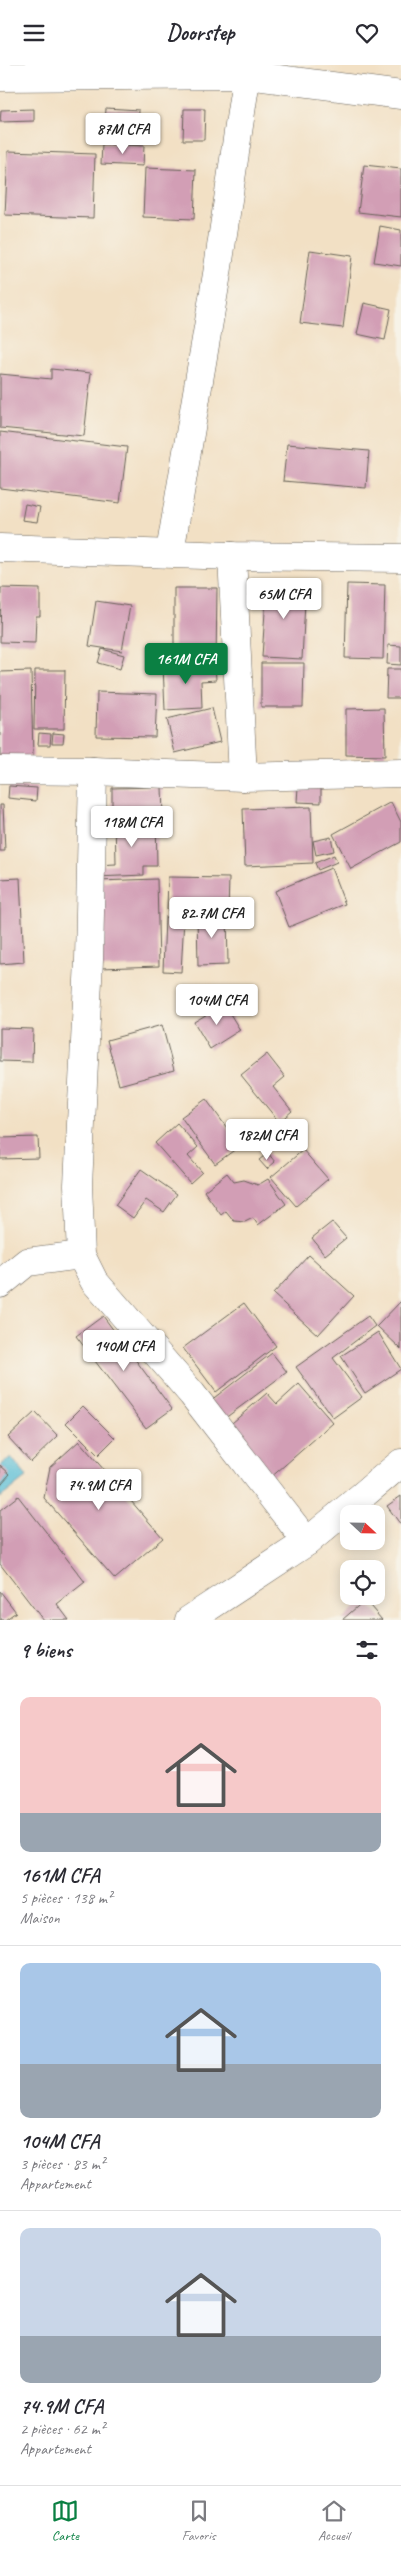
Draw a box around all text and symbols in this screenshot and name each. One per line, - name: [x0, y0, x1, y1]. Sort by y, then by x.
- icon: menu: [20, 19, 48, 47]
- text: Doorstep: [167, 19, 234, 47]
- icon: heart: [353, 19, 381, 47]
- pin: 87M CFA: [77, 113, 169, 155]
- text: 87M CFA: [96, 119, 150, 139]
- pin: 65M CFA: [238, 577, 330, 620]
- text: 65M CFA: [257, 584, 311, 604]
- pin: 161M CFA: [134, 643, 238, 685]
- text: 161M CFA: [156, 649, 216, 669]
- pin: 118M CFA: [80, 805, 184, 848]
- text: 118M CFA: [102, 812, 162, 832]
- pin: 82.7M CFA: [155, 897, 269, 939]
- text: 82.7M CFA: [180, 903, 244, 923]
- pin: 104M CFA: [165, 983, 269, 1026]
- text: 104M CFA: [187, 990, 247, 1010]
- pin: 182M CFA: [215, 1119, 319, 1161]
- text: 182M CFA: [237, 1125, 297, 1145]
- pin: 140M CFA: [72, 1329, 176, 1372]
- text: 140M CFA: [94, 1336, 154, 1356]
- pin: 74.9M CFA: [42, 1469, 156, 1511]
- text: 74.9M CFA: [67, 1475, 131, 1495]
- north arrow: [340, 1505, 385, 1550]
- map controls: [340, 1505, 385, 1605]
- button: locate: [340, 1560, 385, 1605]
- icon: filters: [353, 1636, 381, 1664]
- text: 9 biens: [20, 1637, 72, 1663]
- icon: home: [156, 1730, 246, 1820]
- text: 161M CFA: [20, 1862, 100, 1888]
- text: 5 pièces · 138 m²: [20, 1888, 112, 1908]
- text: Maison: [20, 1908, 60, 1928]
- icon: home: [156, 1995, 246, 2085]
- text: 104M CFA: [20, 2128, 99, 2154]
- text: 3 pièces · 83 m²: [20, 2154, 105, 2174]
- text: Appartement: [20, 2174, 91, 2194]
- icon: home: [156, 2260, 246, 2350]
- text: 74.9M CFA: [20, 2393, 103, 2419]
- text: 2 pièces · 62 m²: [20, 2419, 105, 2439]
- text: Appartement: [20, 2439, 91, 2459]
- tab: Carte: [51, 2497, 79, 2544]
- tab: Favoris: [182, 2497, 216, 2544]
- tab: Accueil: [318, 2497, 350, 2544]

